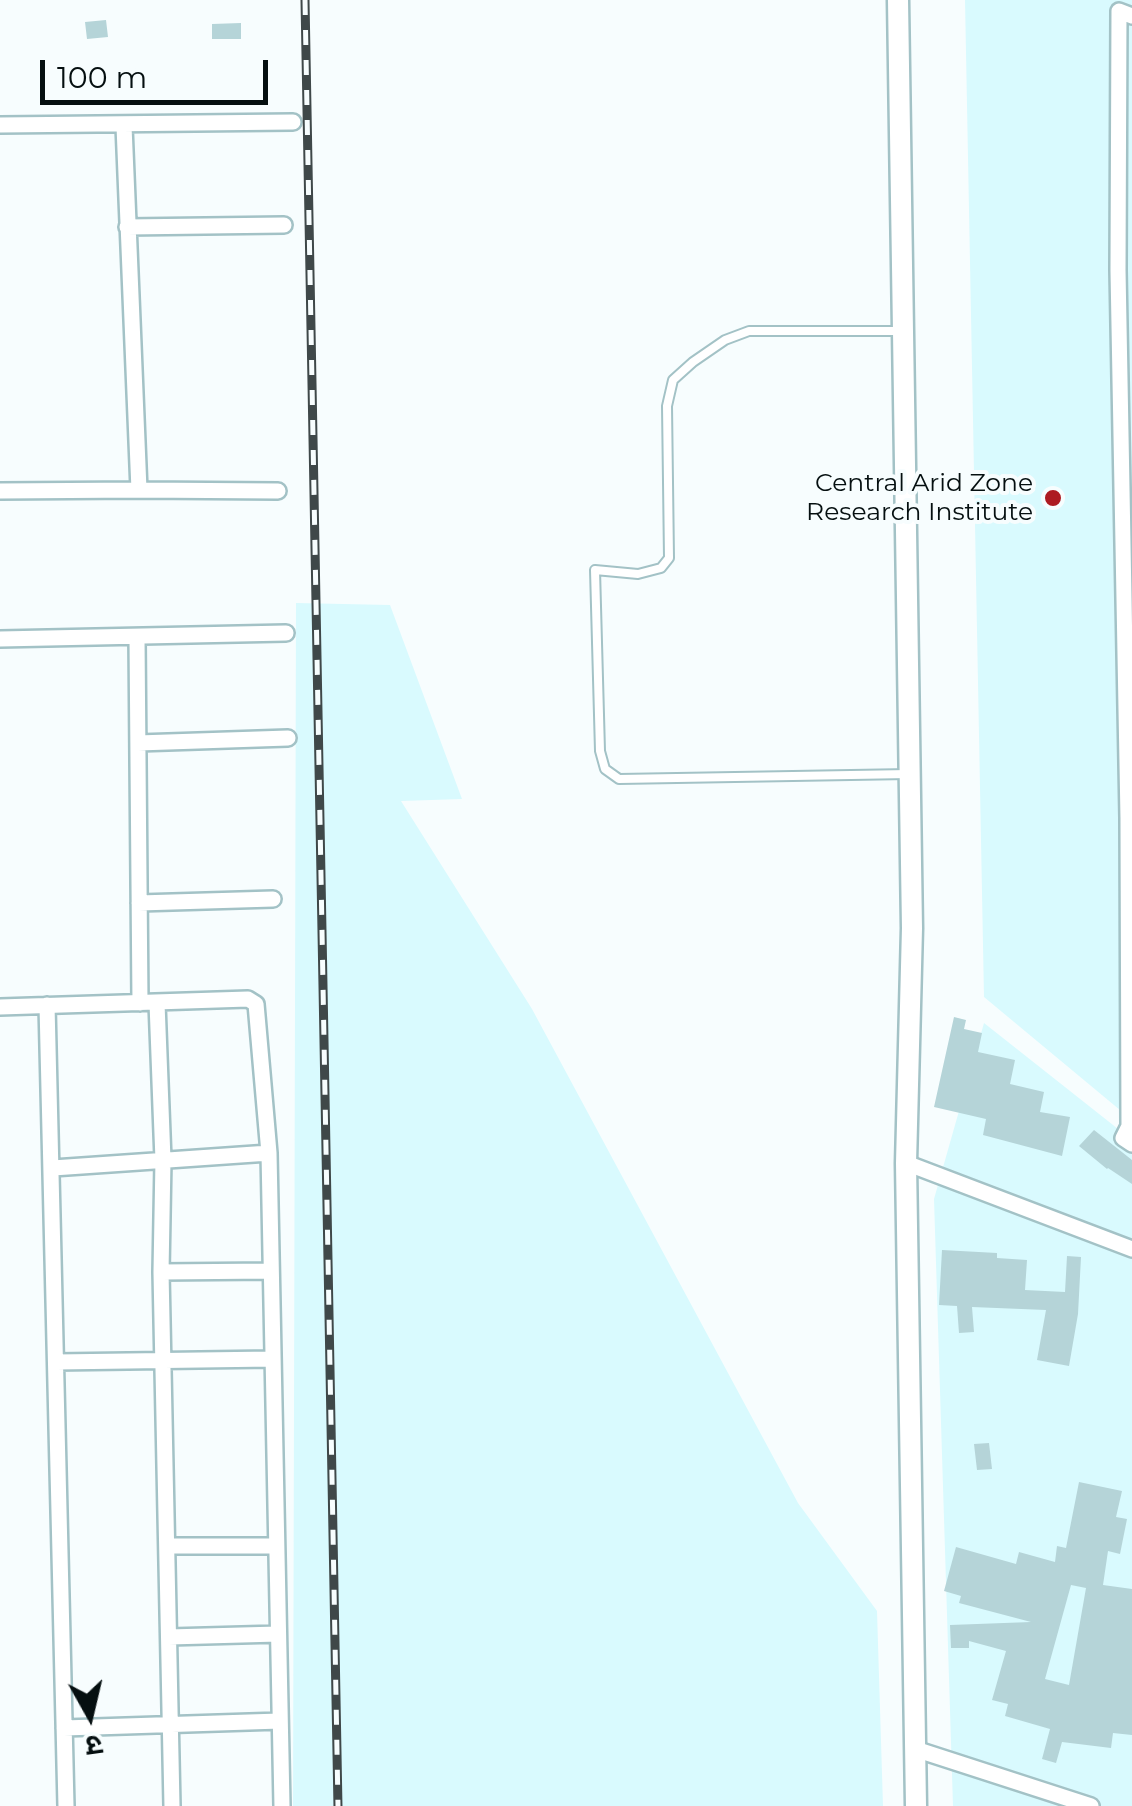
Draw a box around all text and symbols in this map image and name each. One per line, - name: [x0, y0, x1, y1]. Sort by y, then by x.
- scale bar: [45, 40, 272, 102]
- text: 100 m: [57, 59, 147, 96]
- place label: Central Arid Zone Research Institute: [806, 469, 1033, 528]
- marker: Central Arid Zone Research Institute: [1042, 487, 1064, 509]
- north arrow: [40, 1666, 140, 1766]
- text: उ: [84, 1728, 105, 1764]

